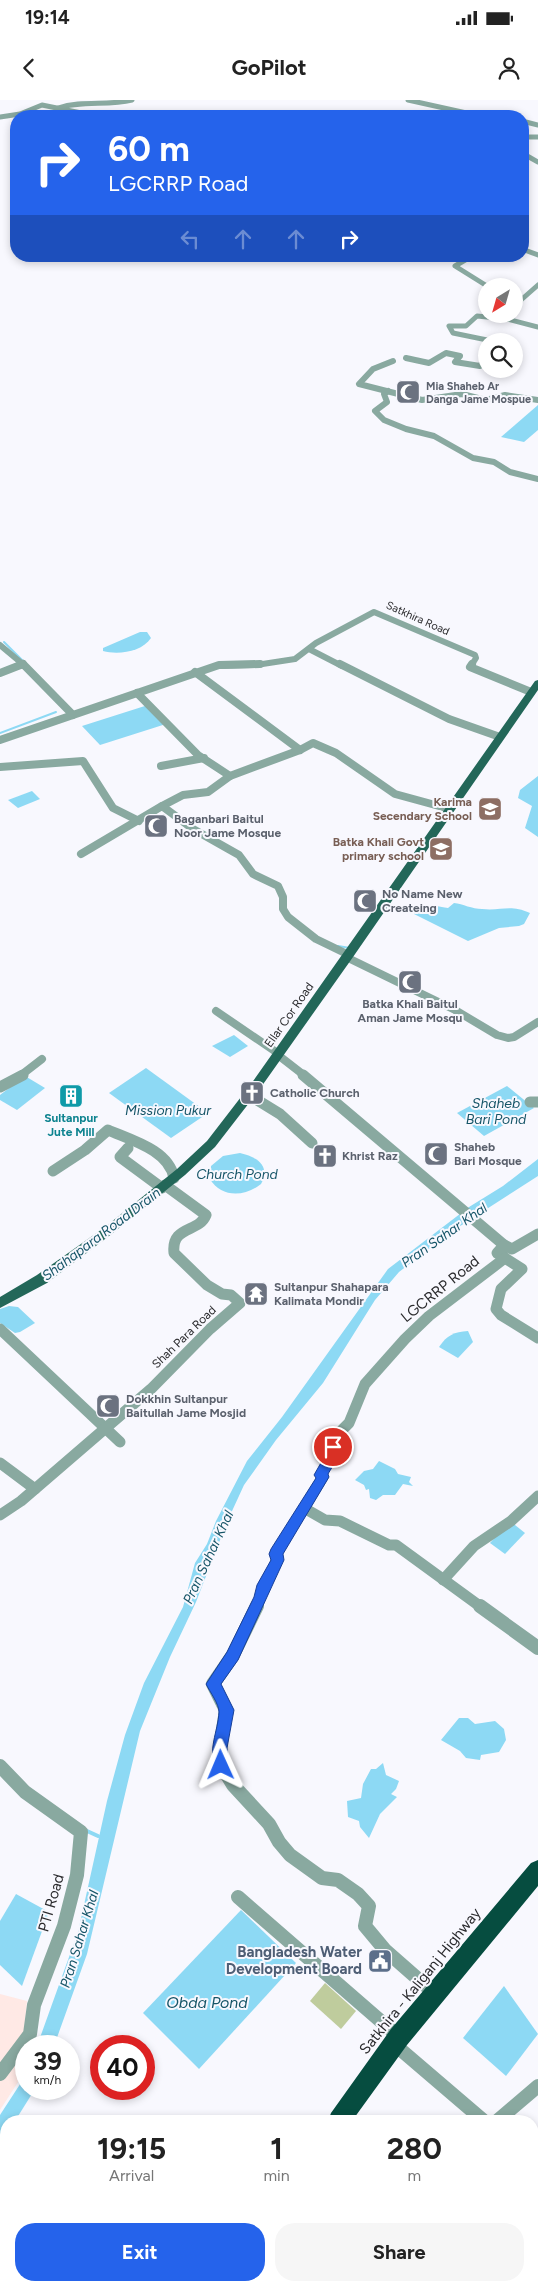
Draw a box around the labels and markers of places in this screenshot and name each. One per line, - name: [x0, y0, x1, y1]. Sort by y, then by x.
- mosque icon: Mia Shaheb Ar Danga Jame Mospue: [395, 379, 421, 405]
- place label: Mia Shaheb Ar Danga Jame Mospue: [426, 380, 531, 406]
- place label: Karima Secendary School: [373, 795, 472, 823]
- school or university icon: Karima Secendary School: [477, 796, 503, 822]
- place label: Baganbari Baitul Noor Jame Mosque: [174, 812, 281, 840]
- mosque icon: Baganbari Baitul Noor Jame Mosque: [143, 813, 169, 839]
- place label: Batka Khali Govt primary school: [333, 835, 424, 863]
- school or university icon: Batka Khali Govt primary school: [428, 836, 454, 862]
- place label: No Name New Createing: [382, 887, 462, 915]
- mosque icon: No Name New Createing: [352, 888, 378, 914]
- mosque icon: Batka Khali Baitul Aman Jame Mosqu: [397, 969, 423, 995]
- place label: Batka Khali Baitul Aman Jame Mosqu: [358, 997, 463, 1025]
- church icon: Catholic Church: [239, 1080, 265, 1106]
- building icon: Sultanpur Jute Mill: [58, 1083, 84, 1109]
- place label: Catholic Church: [270, 1086, 360, 1100]
- place label: Sultanpur Jute Mill: [44, 1111, 98, 1139]
- place label: Shaheb Bari Mosque: [454, 1140, 522, 1168]
- mosque icon: Shaheb Bari Mosque: [423, 1141, 449, 1167]
- church icon: Khrist Raz: [312, 1143, 338, 1169]
- place label: Khrist Raz: [342, 1149, 398, 1163]
- place label: Sultanpur Shahapara Kalimata Mondir: [274, 1280, 389, 1308]
- temple icon: Sultanpur Shahapara Kalimata Mondir: [243, 1281, 269, 1307]
- place label: Dokkhin Sultanpur Baitullah Jame Mosjid: [126, 1392, 246, 1420]
- mosque icon: Dokkhin Sultanpur Baitullah Jame Mosjid: [95, 1393, 121, 1419]
- pin: [312, 1426, 354, 1468]
- place label: Bangladesh Water Development Board: [226, 1943, 362, 1978]
- public building icon: Bangladesh Water Development Board: [367, 1948, 393, 1974]

